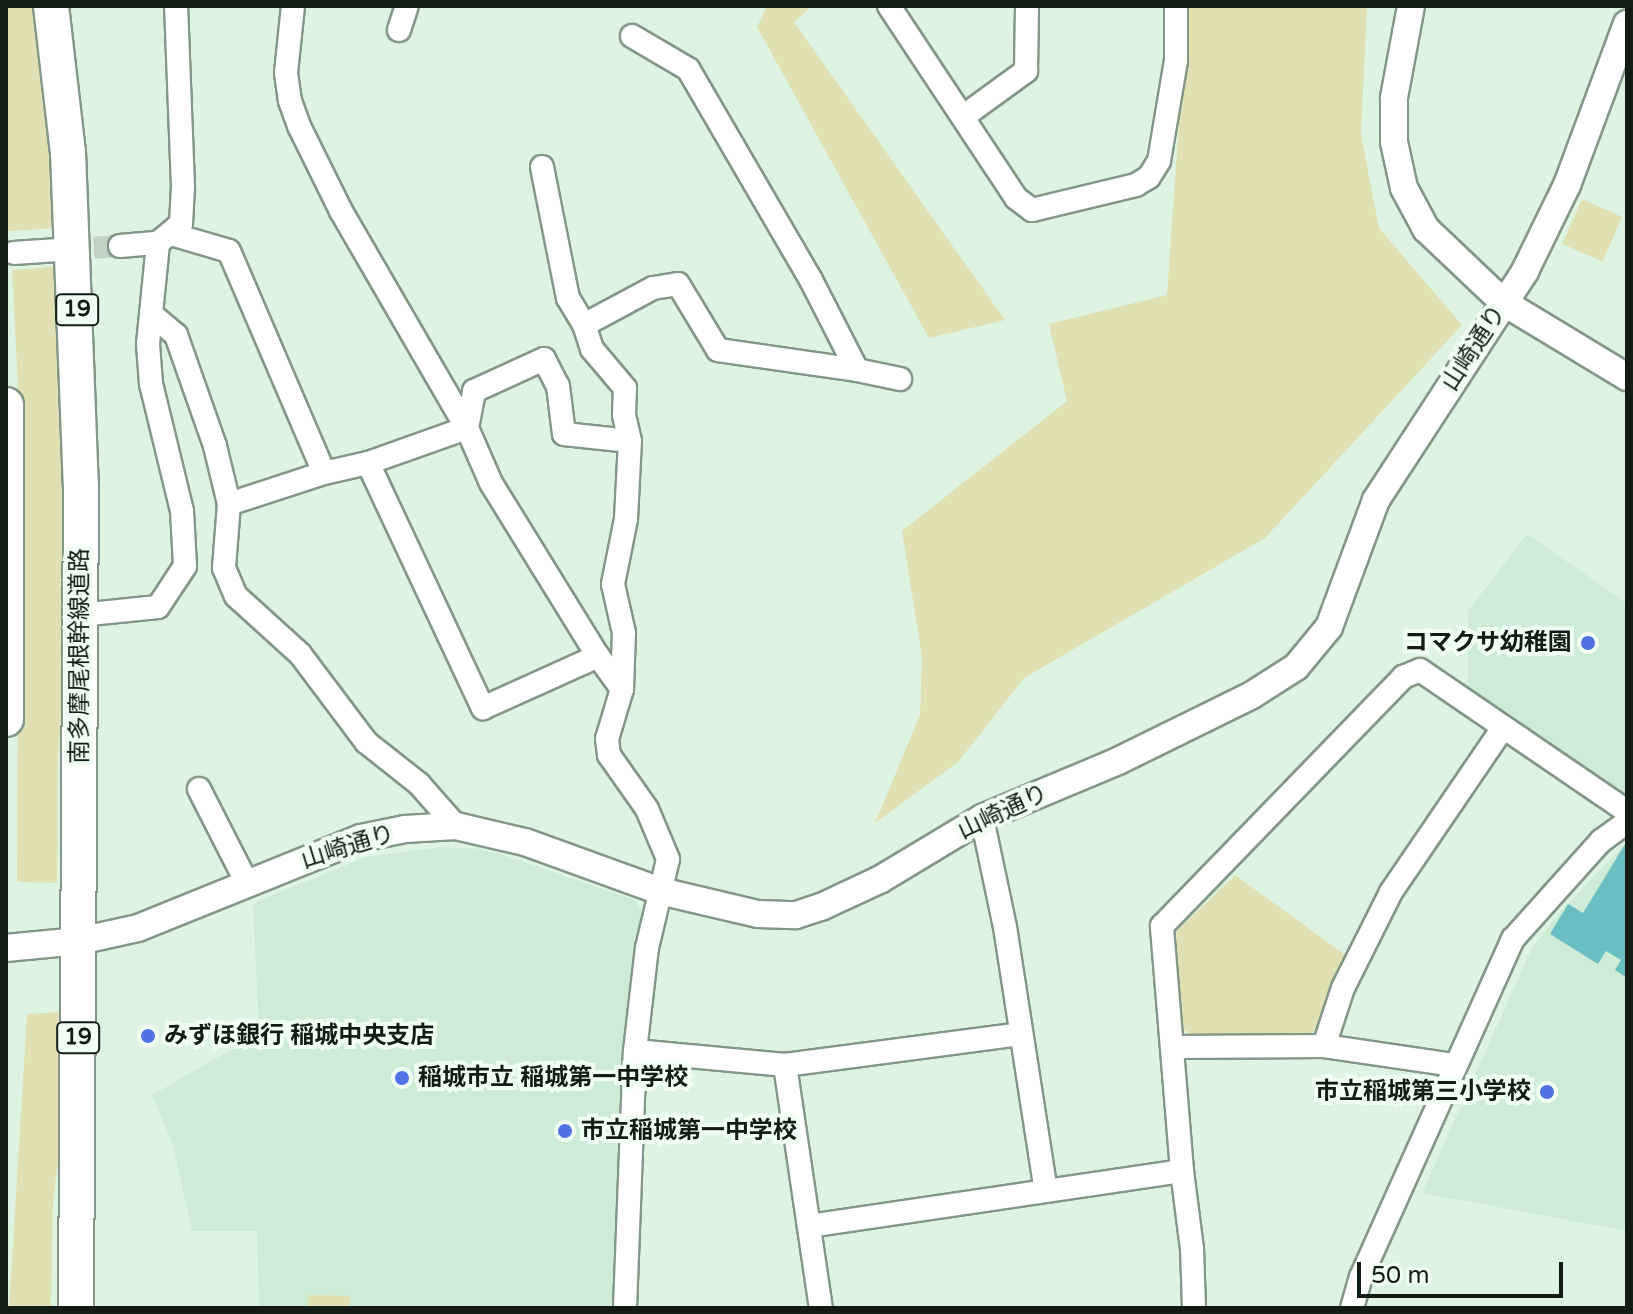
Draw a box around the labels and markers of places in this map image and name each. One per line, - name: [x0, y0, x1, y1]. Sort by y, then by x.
- place label: コマクサ幼稚園: [1404, 629, 1572, 657]
- marker: コマクサ幼稚園: [1579, 634, 1597, 652]
- place label: みずほ銀行 稲城中央支店: [164, 1022, 434, 1050]
- marker: みずほ銀行 稲城中央支店: [139, 1027, 157, 1045]
- place label: 稲城市立 稲城第一中学校: [418, 1064, 688, 1092]
- marker: 稲城市立 稲城第一中学校: [393, 1069, 411, 1087]
- place label: 市立稲城第三小学校: [1315, 1078, 1531, 1106]
- marker: 市立稲城第三小学校: [1538, 1083, 1556, 1101]
- place label: 市立稲城第一中学校: [581, 1117, 797, 1145]
- marker: 市立稲城第一中学校: [556, 1122, 574, 1140]

